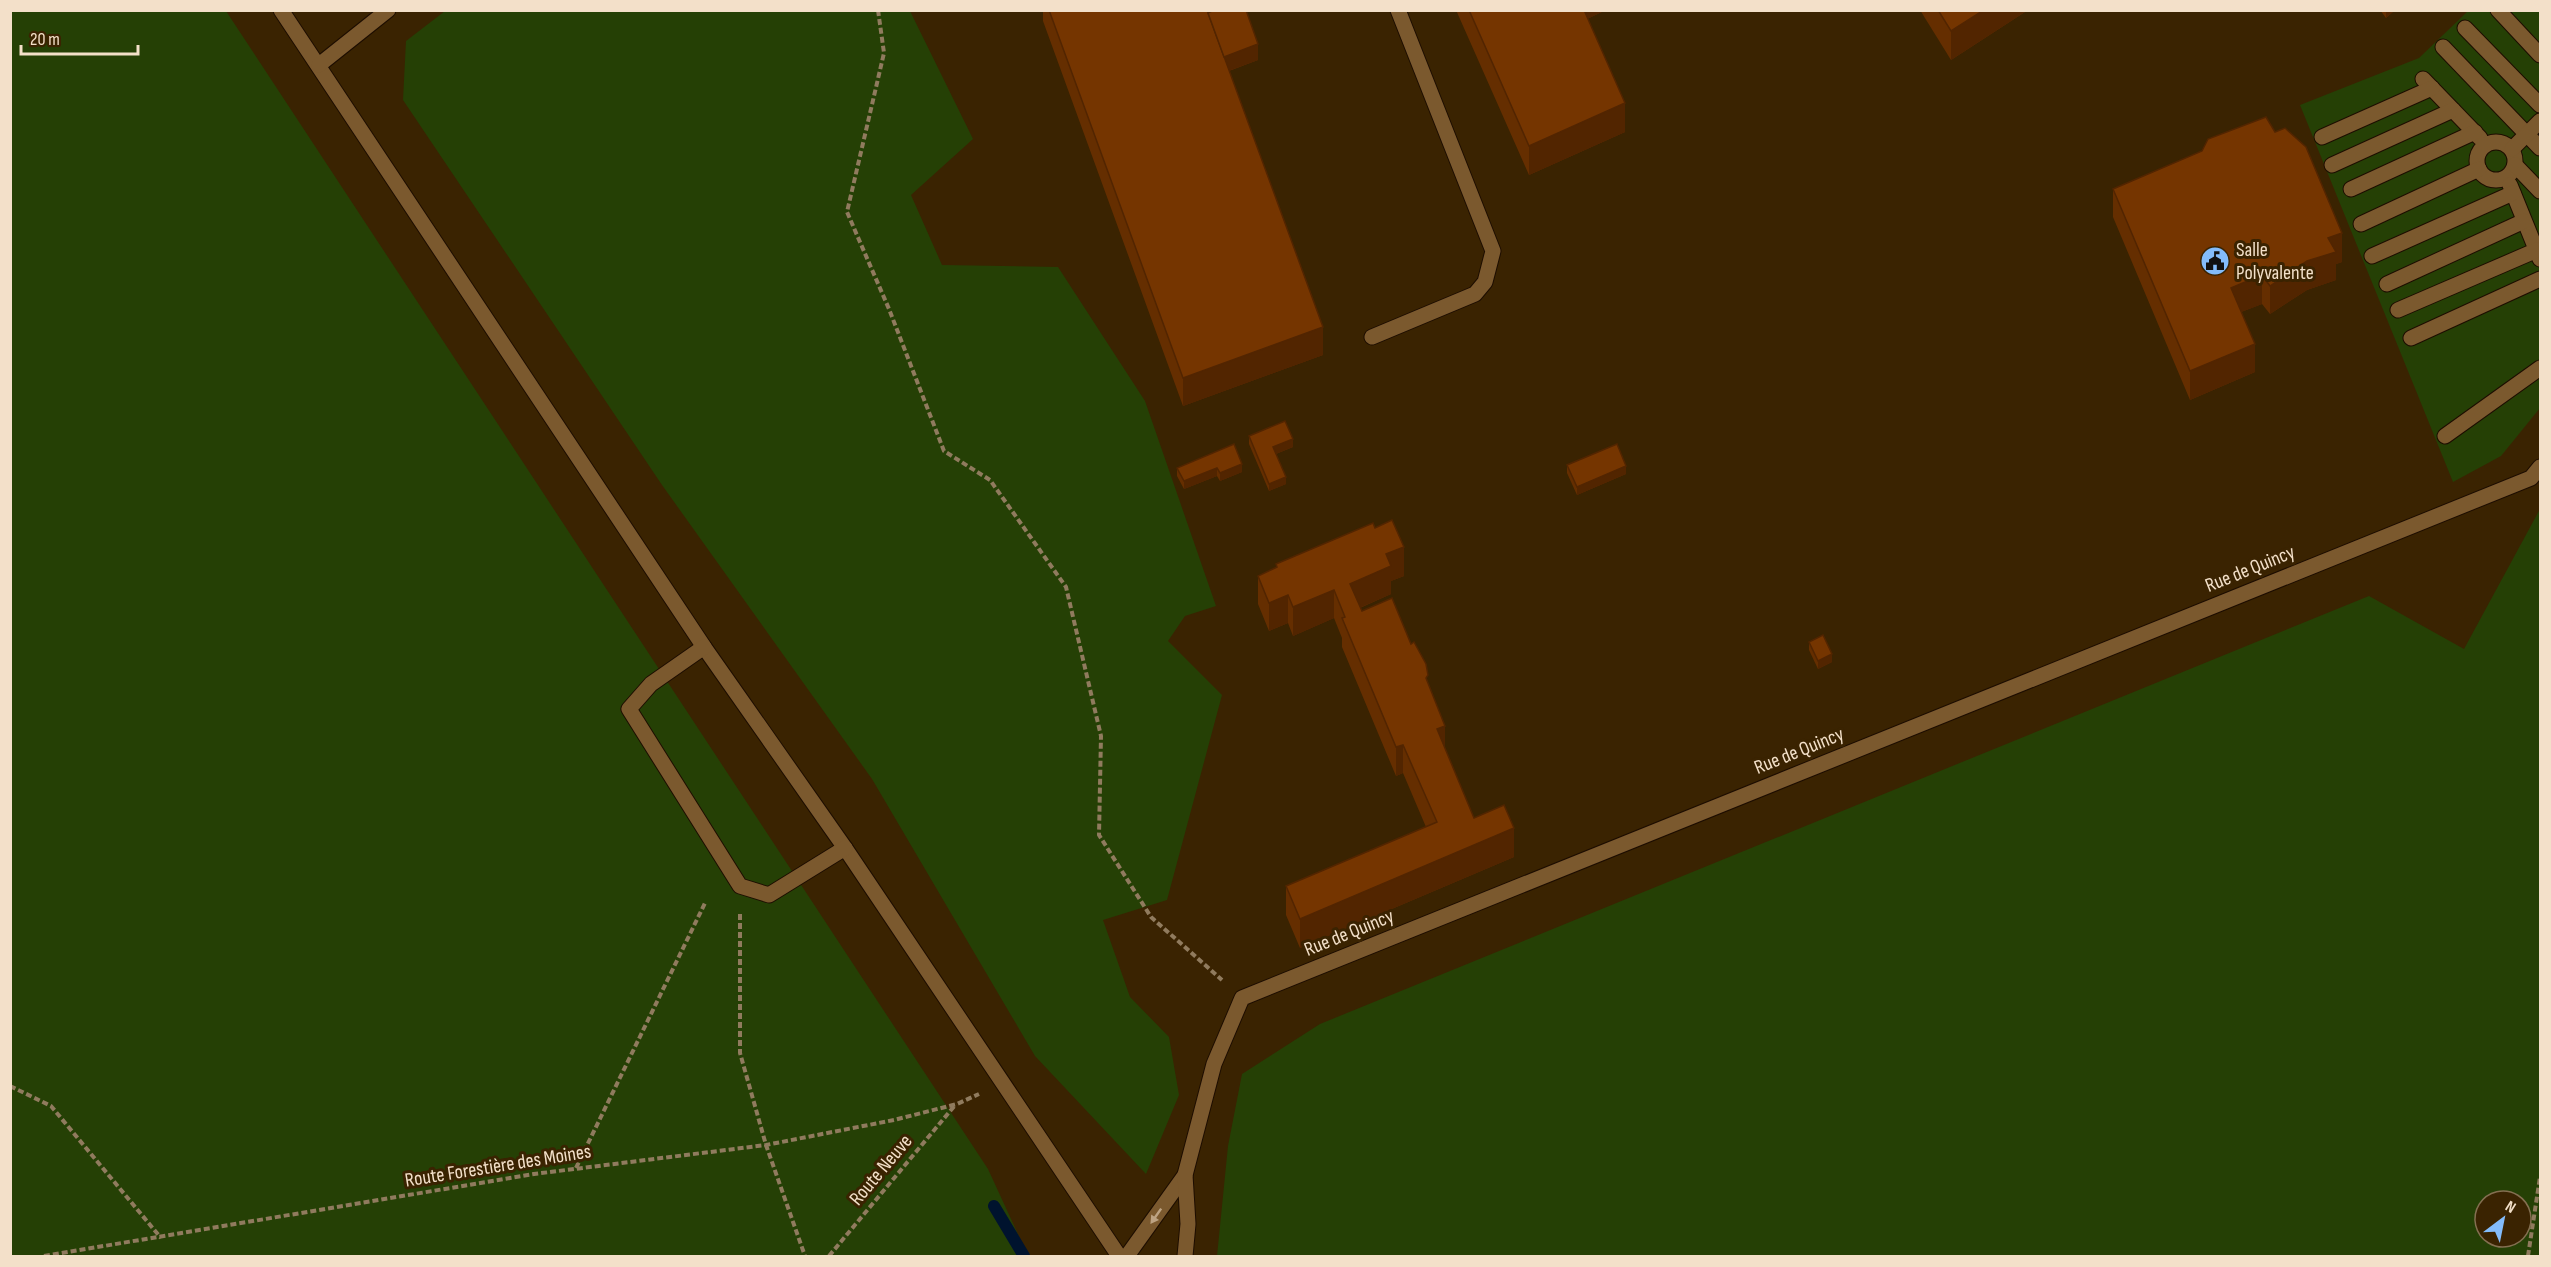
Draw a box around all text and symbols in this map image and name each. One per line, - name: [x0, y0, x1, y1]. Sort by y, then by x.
- scale bar: [21, 18, 138, 56]
- text: 20 m: [30, 29, 60, 50]
- place label: Salle Polyvalente: [2236, 238, 2314, 285]
- public building icon: Salle Polyvalente: [2199, 245, 2231, 277]
- street label: Rue de Quincy: [2202, 540, 2299, 598]
- street label: Rue de Quincy: [1751, 722, 1848, 780]
- street label: Rue de Quincy: [1301, 904, 1398, 962]
- street label: Route Neuve: [844, 1130, 918, 1210]
- street label: Route Forestière des Moines: [403, 1139, 593, 1193]
- north arrow: [2473, 1189, 2533, 1249]
- text: N: [2501, 1197, 2519, 1218]
- one-way arrow: [1150, 1207, 1162, 1223]

